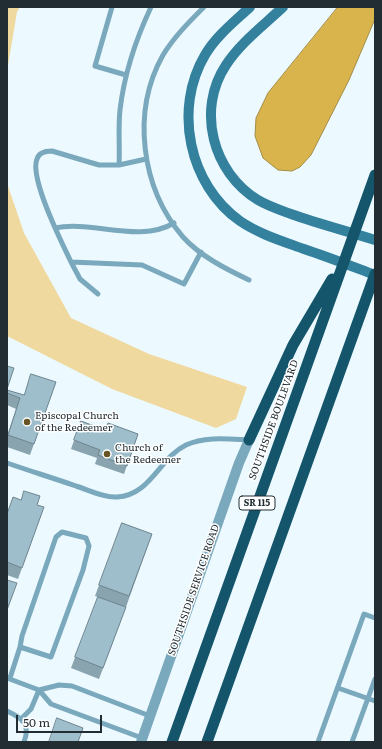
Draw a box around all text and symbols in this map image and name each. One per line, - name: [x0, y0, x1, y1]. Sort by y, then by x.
- street label: SOUTHSIDE BOULEVARD: [247, 358, 301, 482]
- place label: Episcopal Church of the Redeemer: [35, 410, 119, 434]
- marker: Episcopal Church of the Redeemer: [22, 417, 32, 427]
- place label: Church of the Redeemer: [115, 442, 181, 466]
- marker: Church of the Redeemer: [102, 449, 112, 459]
- road number: SR 115: [239, 496, 275, 510]
- street label: SOUTHSIDE SERVICE ROAD: [166, 523, 222, 657]
- scale bar: [18, 707, 104, 733]
- text: 50 m: [23, 713, 50, 731]

